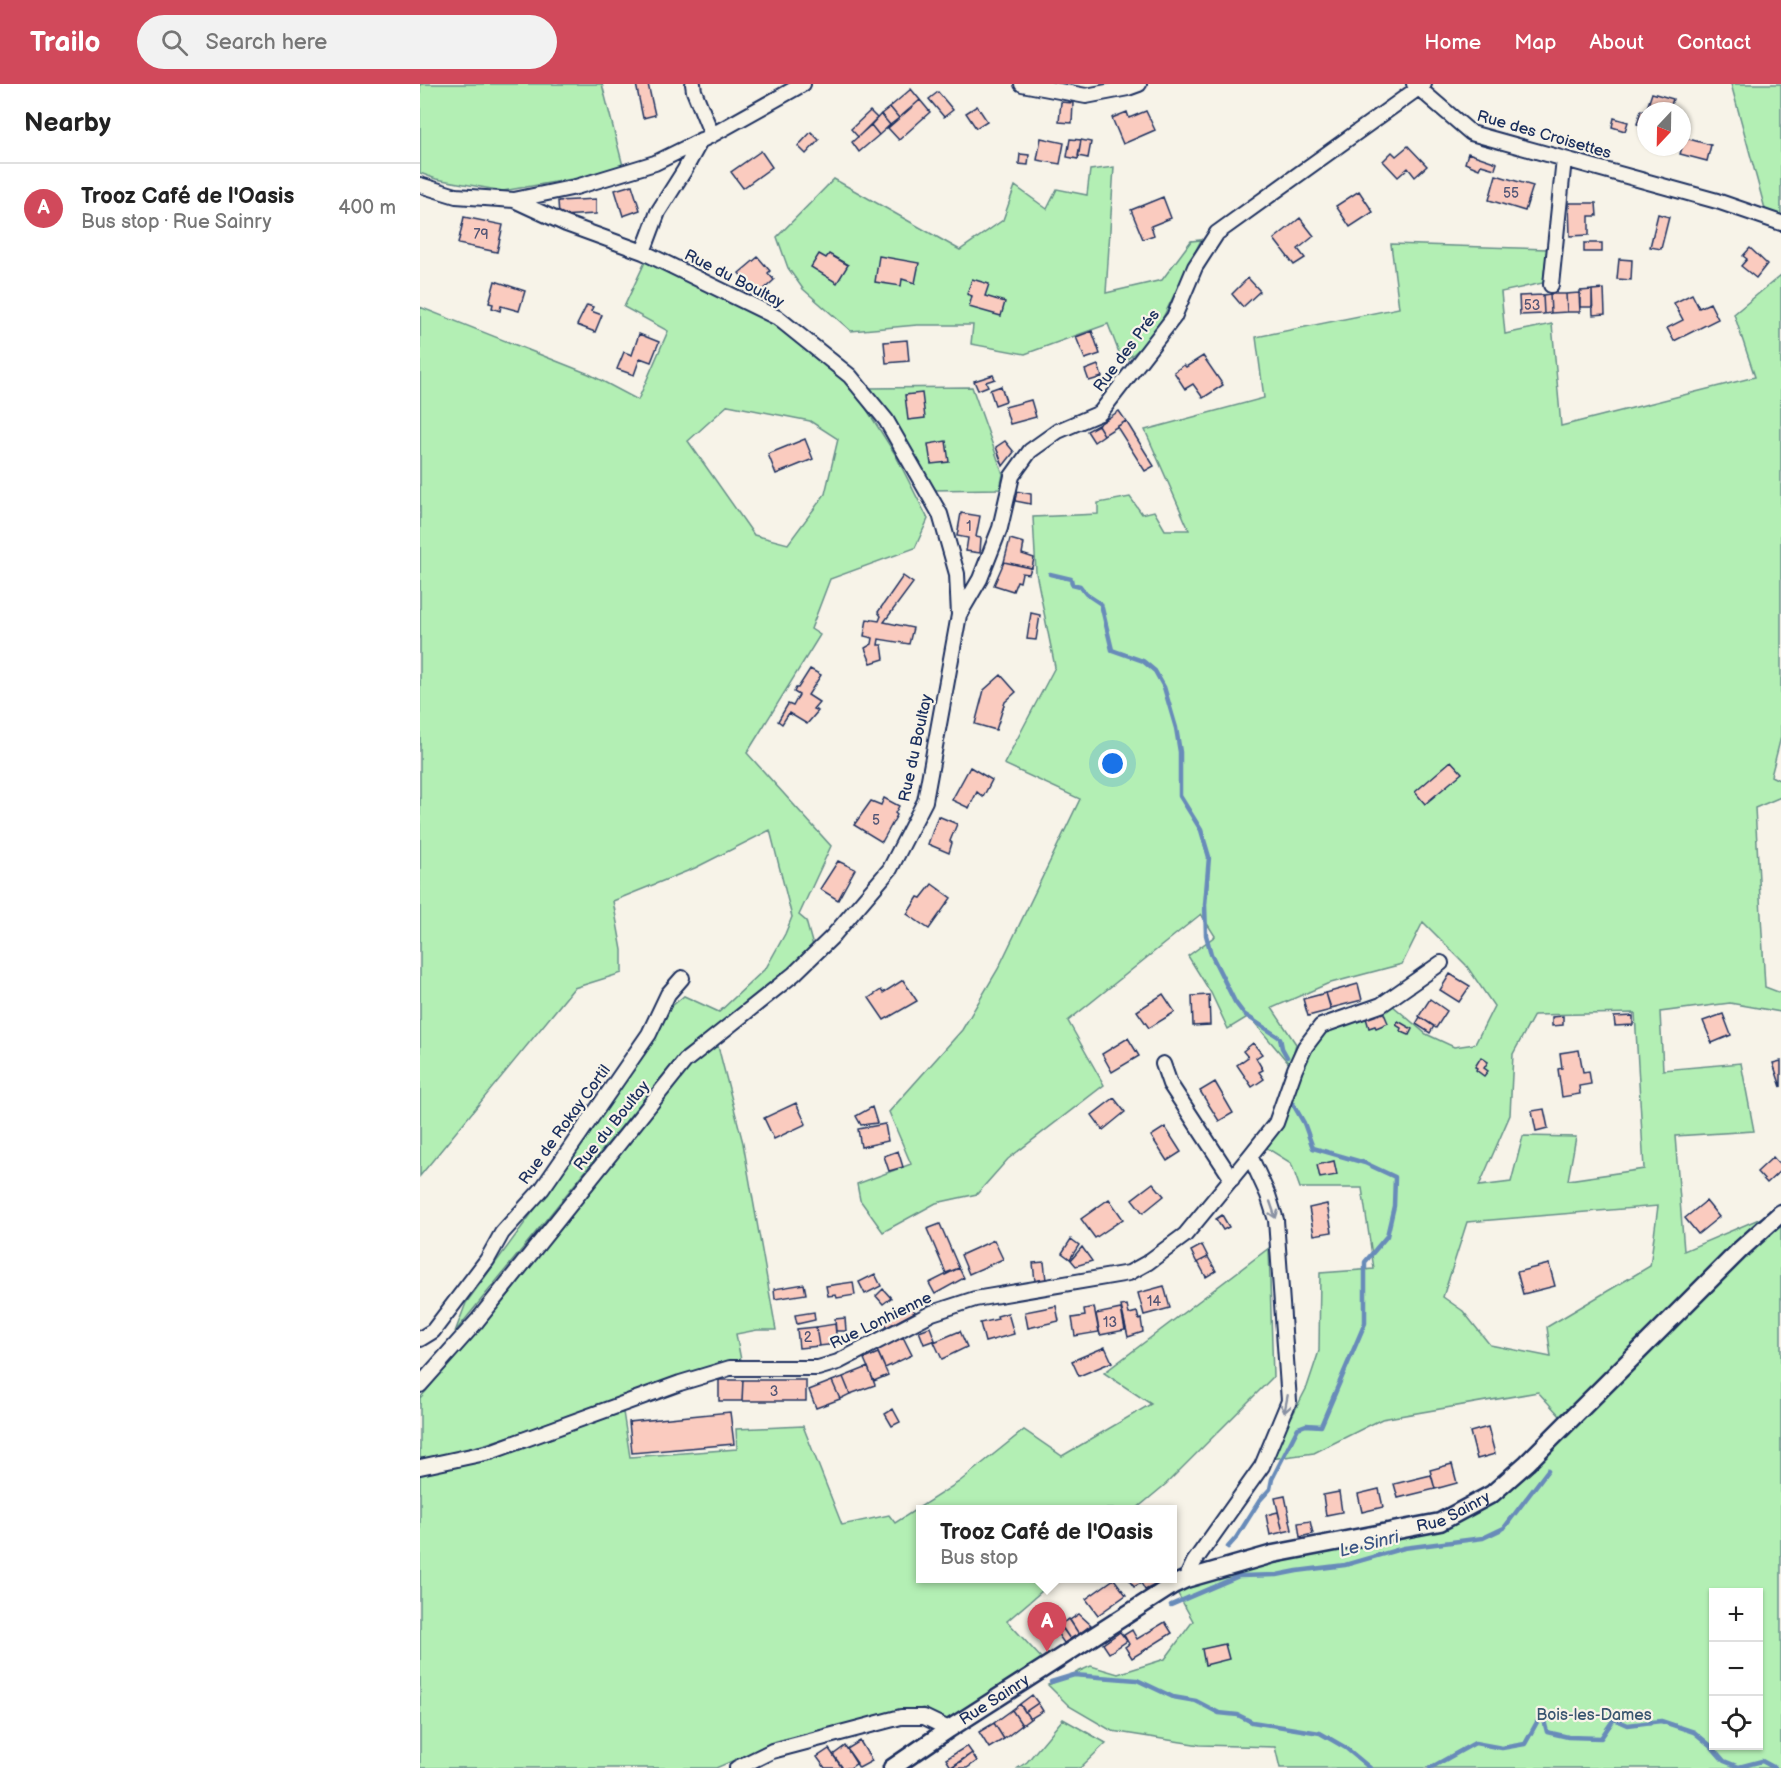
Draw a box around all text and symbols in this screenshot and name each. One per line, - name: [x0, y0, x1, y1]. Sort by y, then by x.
- search box: [137, 15, 557, 69]
- text: Trailo: [30, 26, 101, 59]
- icon: search: [158, 26, 191, 59]
- text: Search here: [206, 29, 327, 56]
- text: Home: [1424, 30, 1481, 55]
- text: Map: [1514, 30, 1556, 55]
- text: About: [1589, 30, 1644, 55]
- text: Contact: [1677, 30, 1751, 55]
- north arrow: [1637, 102, 1691, 156]
- street label: Rue des Croisettes: [1475, 107, 1613, 163]
- text: Nearby: [24, 108, 111, 139]
- text: Trooz Café de l'Oasis: [81, 183, 294, 210]
- house number: 55: [1503, 185, 1519, 202]
- text: A: [37, 196, 50, 220]
- text: 400 m: [338, 196, 396, 220]
- text: Bus stop · Rue Sainry: [81, 210, 271, 234]
- house number: 79: [474, 226, 488, 243]
- street label: Rue du Boultay: [681, 246, 788, 313]
- house number: 53: [1524, 297, 1540, 314]
- street label: Rue des Prés: [1090, 306, 1164, 396]
- house number: 1: [966, 518, 972, 535]
- street label: Rue du Boultay: [895, 692, 937, 804]
- your location: [1098, 749, 1127, 778]
- house number: 5: [872, 812, 880, 829]
- street label: Rue de Rokay Cortil: [515, 1061, 615, 1189]
- street label: Rue du Boultay: [570, 1077, 654, 1175]
- one-way arrow: [1268, 1200, 1279, 1219]
- street label: Rue Lonhienne: [827, 1288, 935, 1354]
- house number: 14: [1147, 1293, 1161, 1310]
- house number: 13: [1103, 1314, 1117, 1331]
- house number: 2: [804, 1329, 813, 1346]
- house number: 3: [770, 1383, 778, 1400]
- one-way arrow: [1280, 1394, 1291, 1413]
- street label: Rue Sainry: [1415, 1487, 1494, 1536]
- popup: [916, 1505, 1177, 1583]
- text: Trooz Café de l'Oasis: [940, 1519, 1153, 1546]
- water label: Le Sinri: [1337, 1526, 1402, 1562]
- text: Bus stop: [940, 1546, 1018, 1570]
- map controls: [1709, 1588, 1763, 1750]
- button: +: [1709, 1588, 1763, 1642]
- pin: A: [1028, 1602, 1066, 1652]
- button: −: [1709, 1642, 1763, 1696]
- street label: Rue Sainry: [956, 1670, 1033, 1729]
- button: locate: [1709, 1696, 1763, 1750]
- park label: Bois-les-Dames: [1536, 1706, 1652, 1725]

